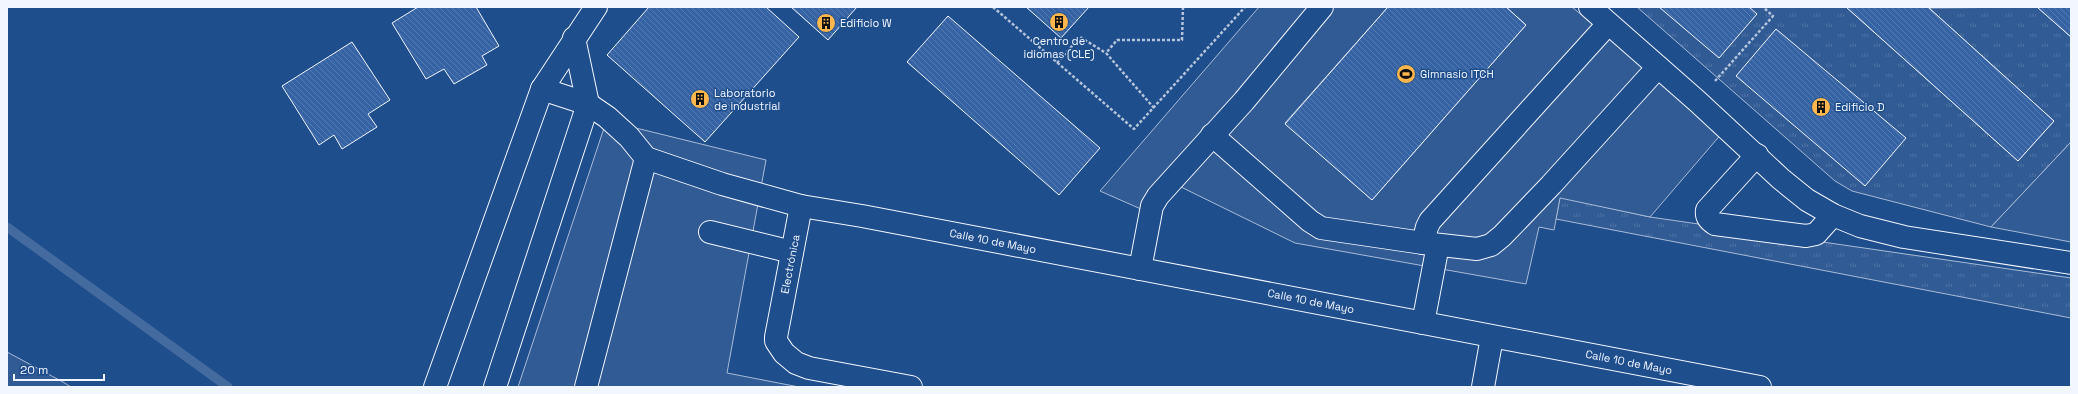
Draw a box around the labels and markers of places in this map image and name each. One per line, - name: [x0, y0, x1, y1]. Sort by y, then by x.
- building icon: Centro de idiomas (CLE): [1048, 11, 1070, 33]
- building icon: Edificio W: [815, 12, 837, 34]
- place label: Edificio W: [840, 16, 892, 30]
- place label: Centro de idiomas (CLE): [1023, 34, 1095, 61]
- sports icon: Gimnasio ITCH: [1395, 63, 1417, 85]
- place label: Gimnasio ITCH: [1420, 67, 1494, 81]
- place label: Laboratorio de industrial: [714, 86, 780, 113]
- building icon: Laboratorio de industrial: [689, 88, 711, 110]
- building icon: Edificio D: [1810, 96, 1832, 118]
- place label: Edificio D: [1835, 100, 1884, 114]

